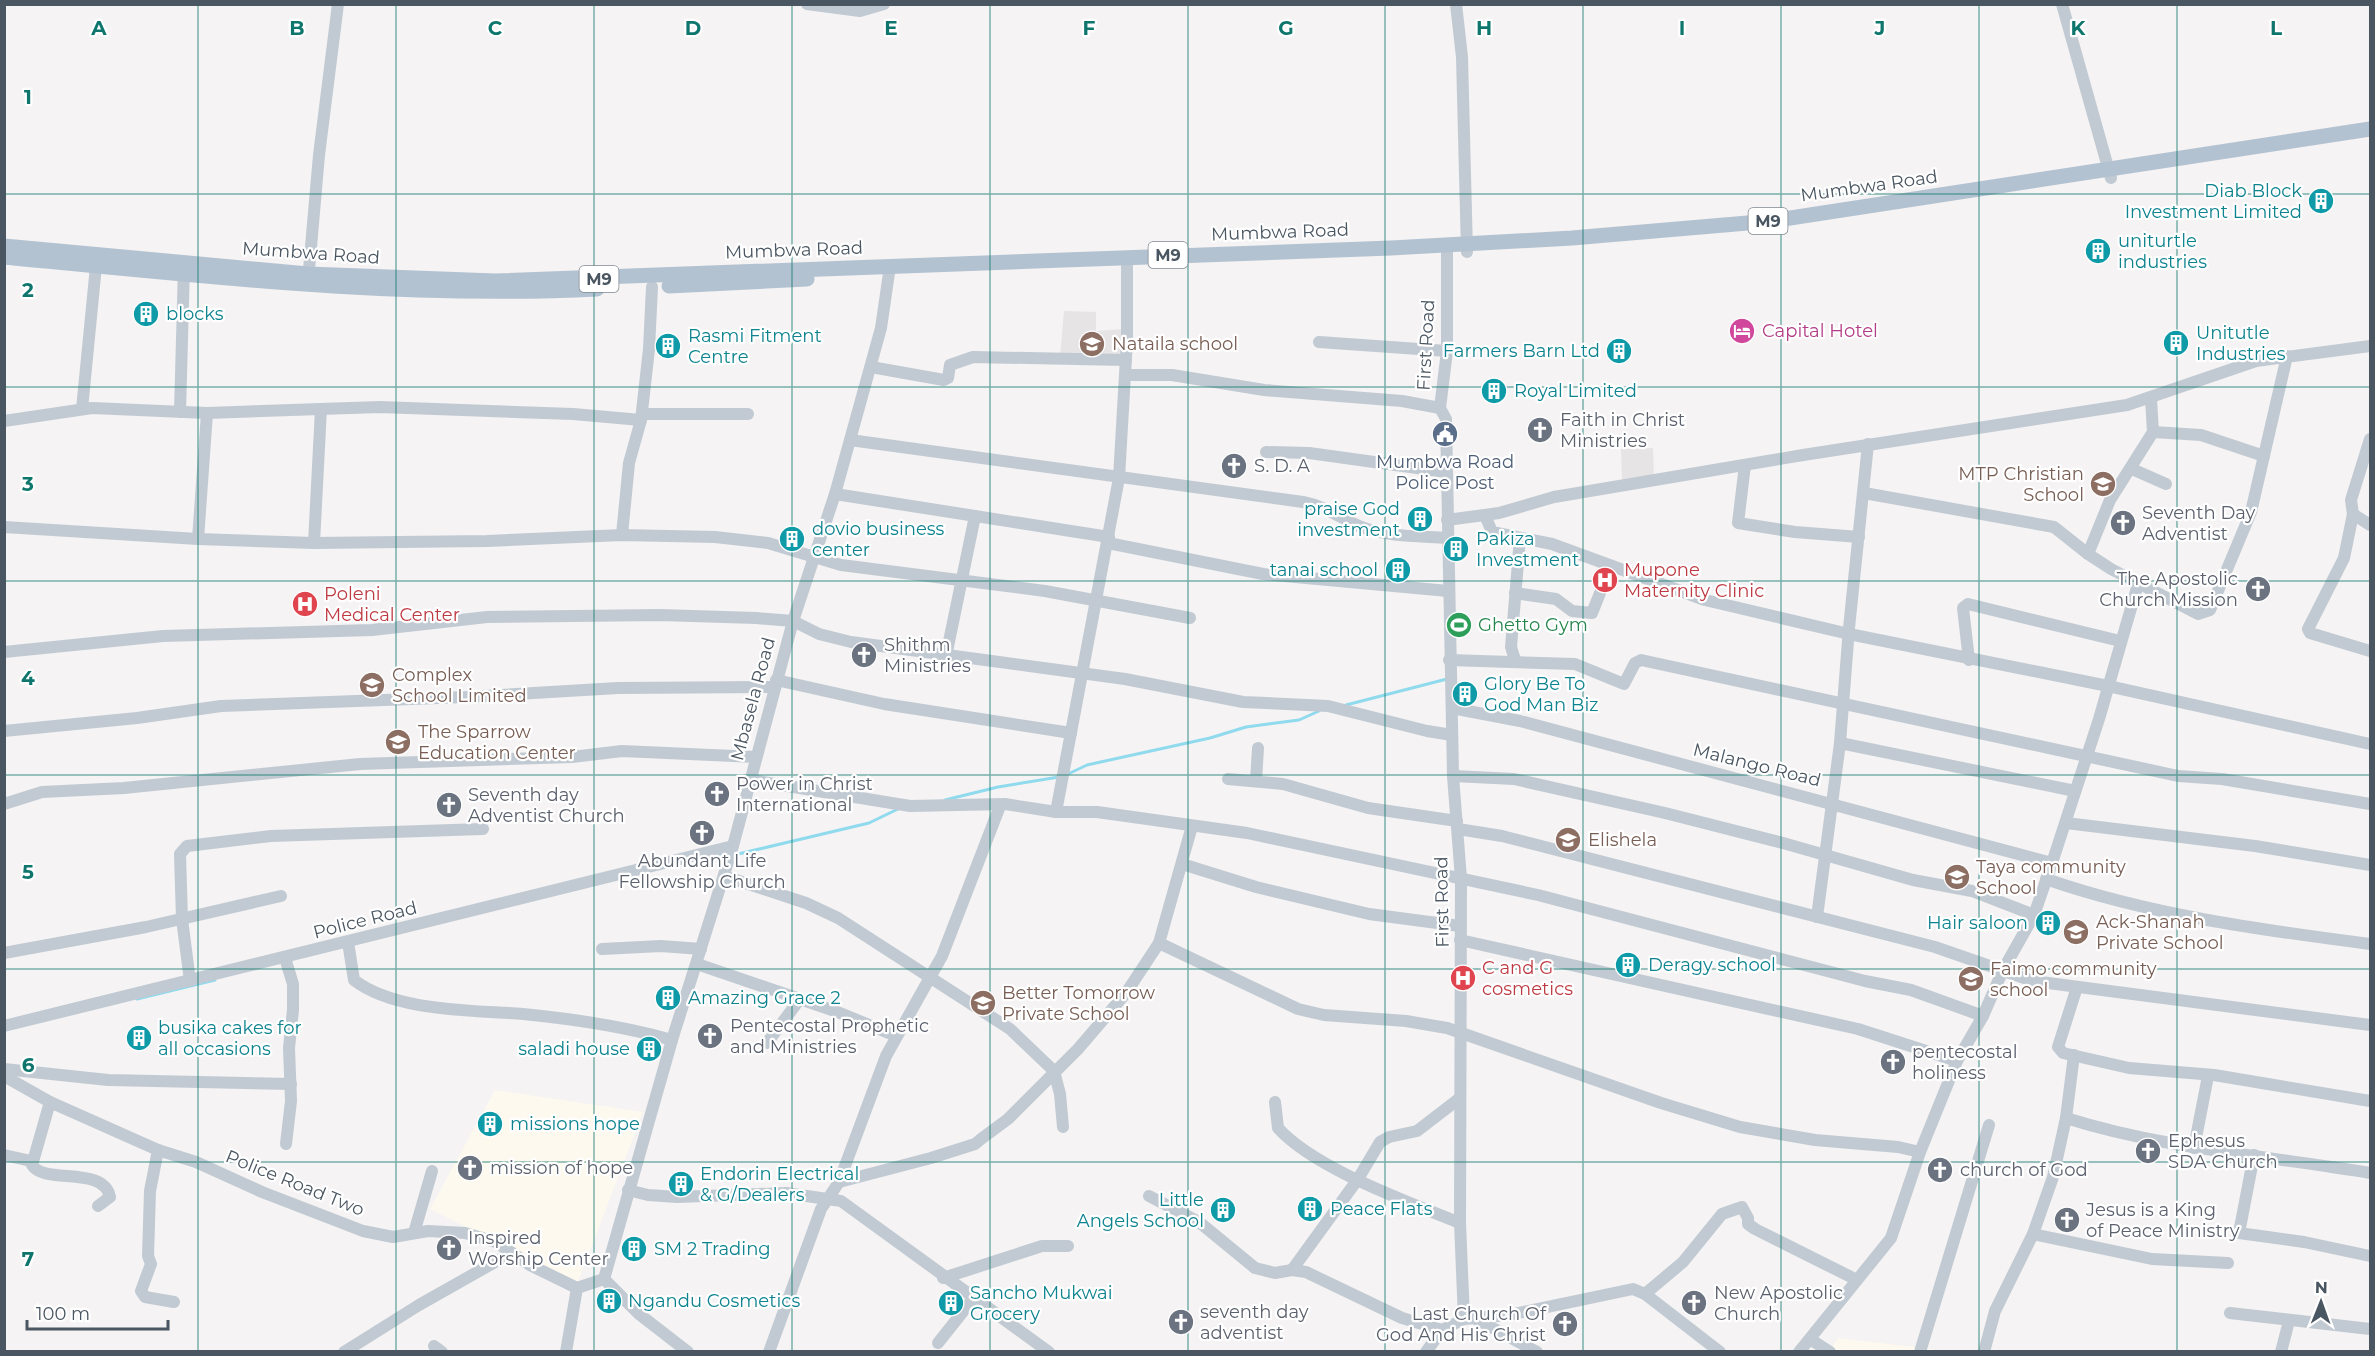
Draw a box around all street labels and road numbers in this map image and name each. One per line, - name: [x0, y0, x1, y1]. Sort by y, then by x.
- street label: Mumbwa Road: [1799, 165, 1939, 207]
- road number: M9: [1748, 208, 1788, 234]
- street label: Mumbwa Road: [1211, 219, 1349, 245]
- street label: Mumbwa Road: [241, 237, 381, 269]
- street label: Mumbwa Road: [725, 237, 863, 263]
- road number: M9: [1148, 242, 1188, 268]
- road number: M9: [580, 266, 618, 292]
- street label: First Road: [1413, 299, 1439, 391]
- street label: Mbasela Road: [726, 635, 780, 763]
- street label: Malango Road: [1691, 738, 1823, 792]
- street label: First Road: [1430, 856, 1454, 948]
- street label: Police Road: [311, 896, 419, 944]
- street label: Police Road Two: [222, 1145, 368, 1221]

